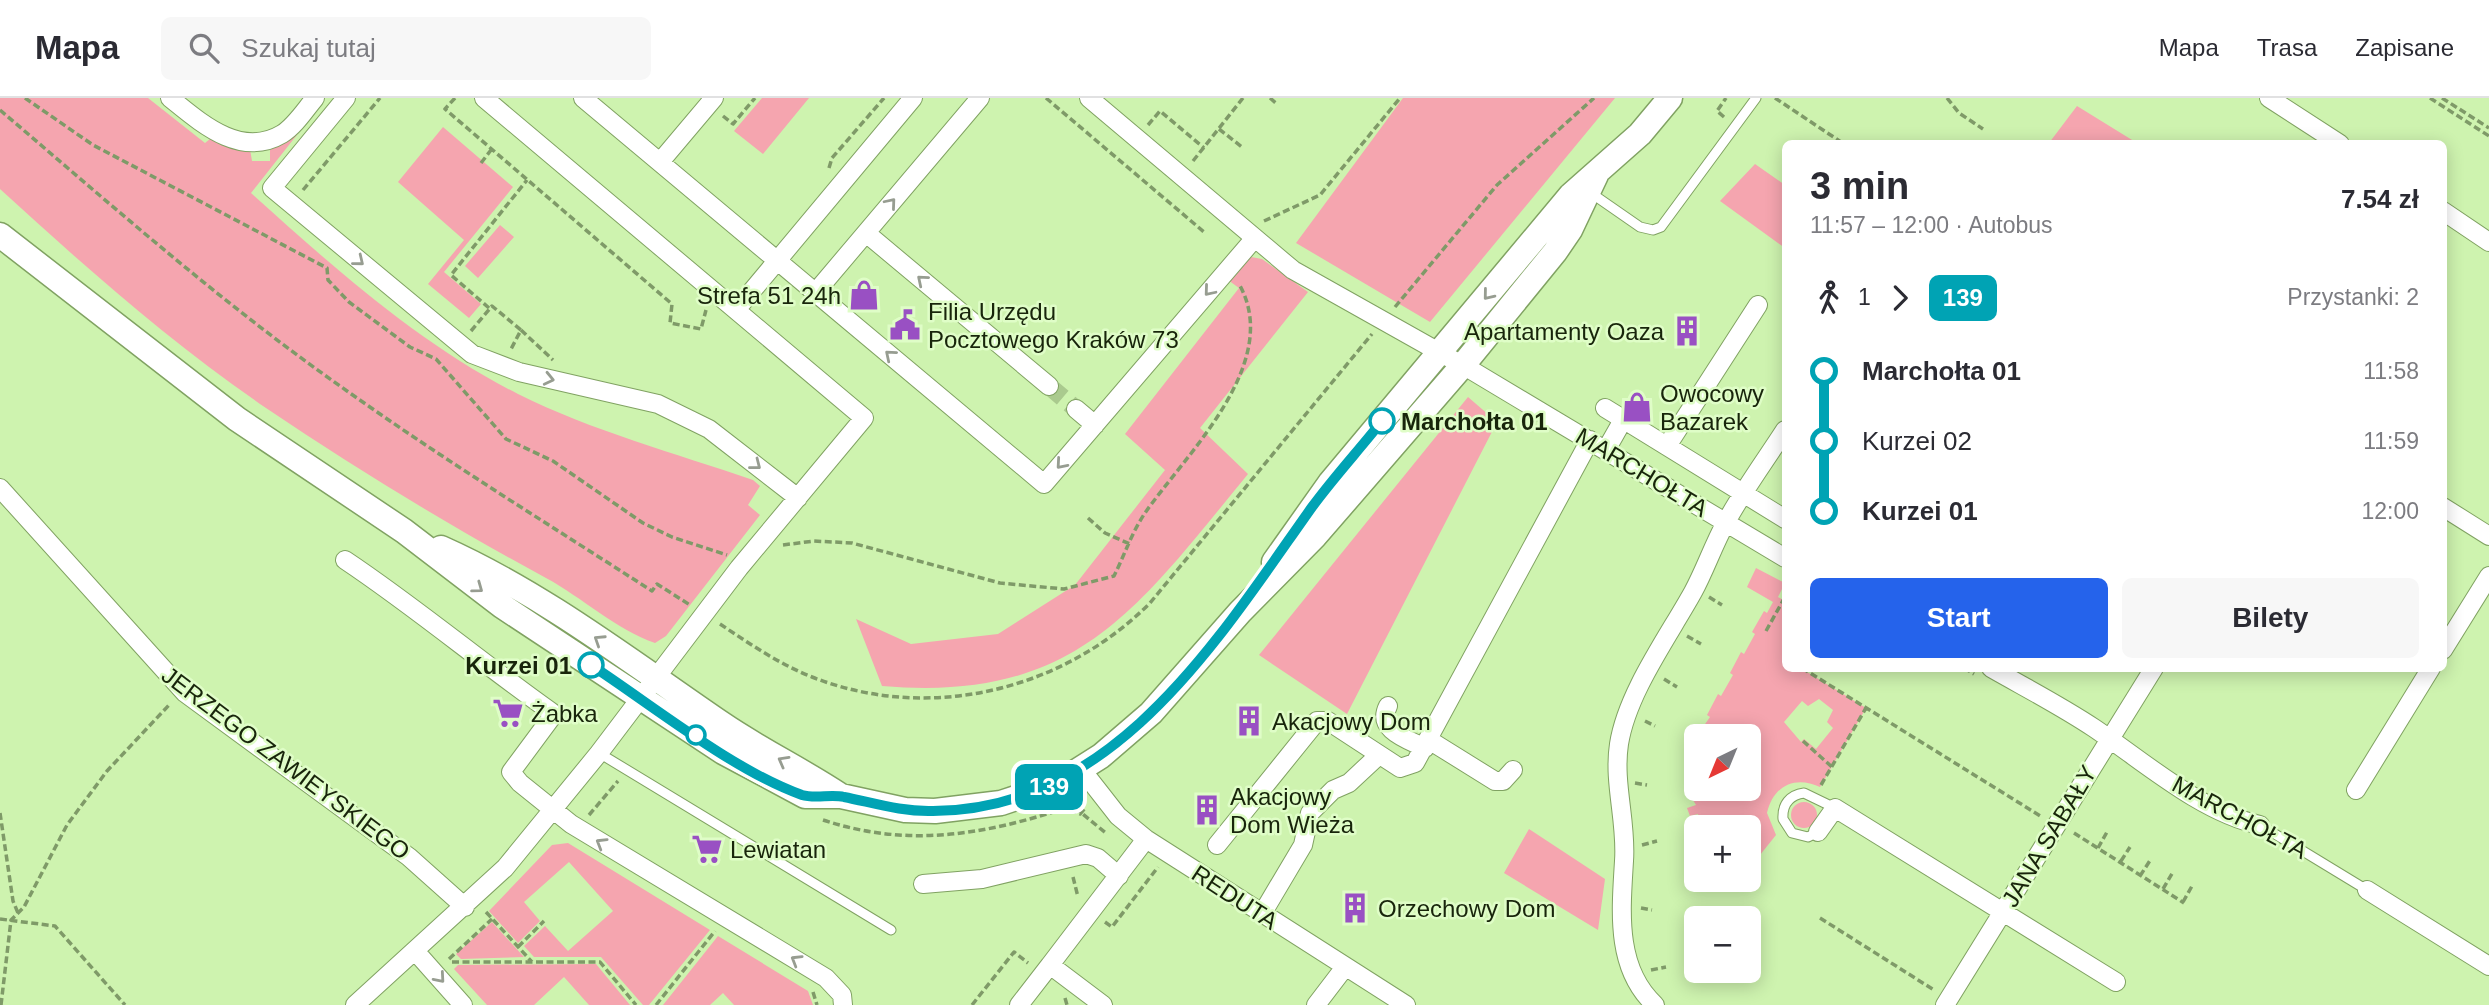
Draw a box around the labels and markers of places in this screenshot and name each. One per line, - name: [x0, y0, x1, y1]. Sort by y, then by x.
- shop icon: Strefa 51 24h: [847, 278, 881, 312]
- place label: Strefa 51 24h: [697, 282, 841, 309]
- place label: Filia Urzędu Pocztowego Kraków 73: [928, 298, 1179, 353]
- public building icon: Filia Urzędu Pocztowego Kraków 73: [888, 308, 922, 342]
- building icon: Apartamenty Oaza: [1670, 314, 1704, 348]
- place label: Apartamenty Oaza: [1464, 318, 1665, 345]
- place label: Owocowy Bazarek: [1660, 380, 1764, 435]
- shop icon: Owocowy Bazarek: [1620, 390, 1654, 424]
- marker: Marchołta 01: [1369, 408, 1395, 434]
- place label: Marchołta 01: [1401, 408, 1548, 435]
- place label: Kurzei 01: [465, 652, 572, 679]
- marker: Kurzei 01: [578, 652, 604, 678]
- supermarket icon: Żabka: [491, 696, 525, 730]
- place label: Żabka: [531, 700, 598, 727]
- building icon: Akacjowy Dom: [1232, 704, 1266, 738]
- place label: Akacjowy Dom: [1272, 708, 1431, 735]
- unlabelled marker: [686, 725, 706, 745]
- place label: Akacjowy Dom Wieża: [1230, 783, 1355, 838]
- building icon: Akacjowy Dom Wieża: [1190, 793, 1224, 827]
- supermarket icon: Lewiatan: [690, 832, 724, 866]
- place label: Lewiatan: [730, 836, 826, 863]
- building icon: Orzechowy Dom: [1338, 891, 1372, 925]
- place label: Orzechowy Dom: [1378, 895, 1555, 922]

